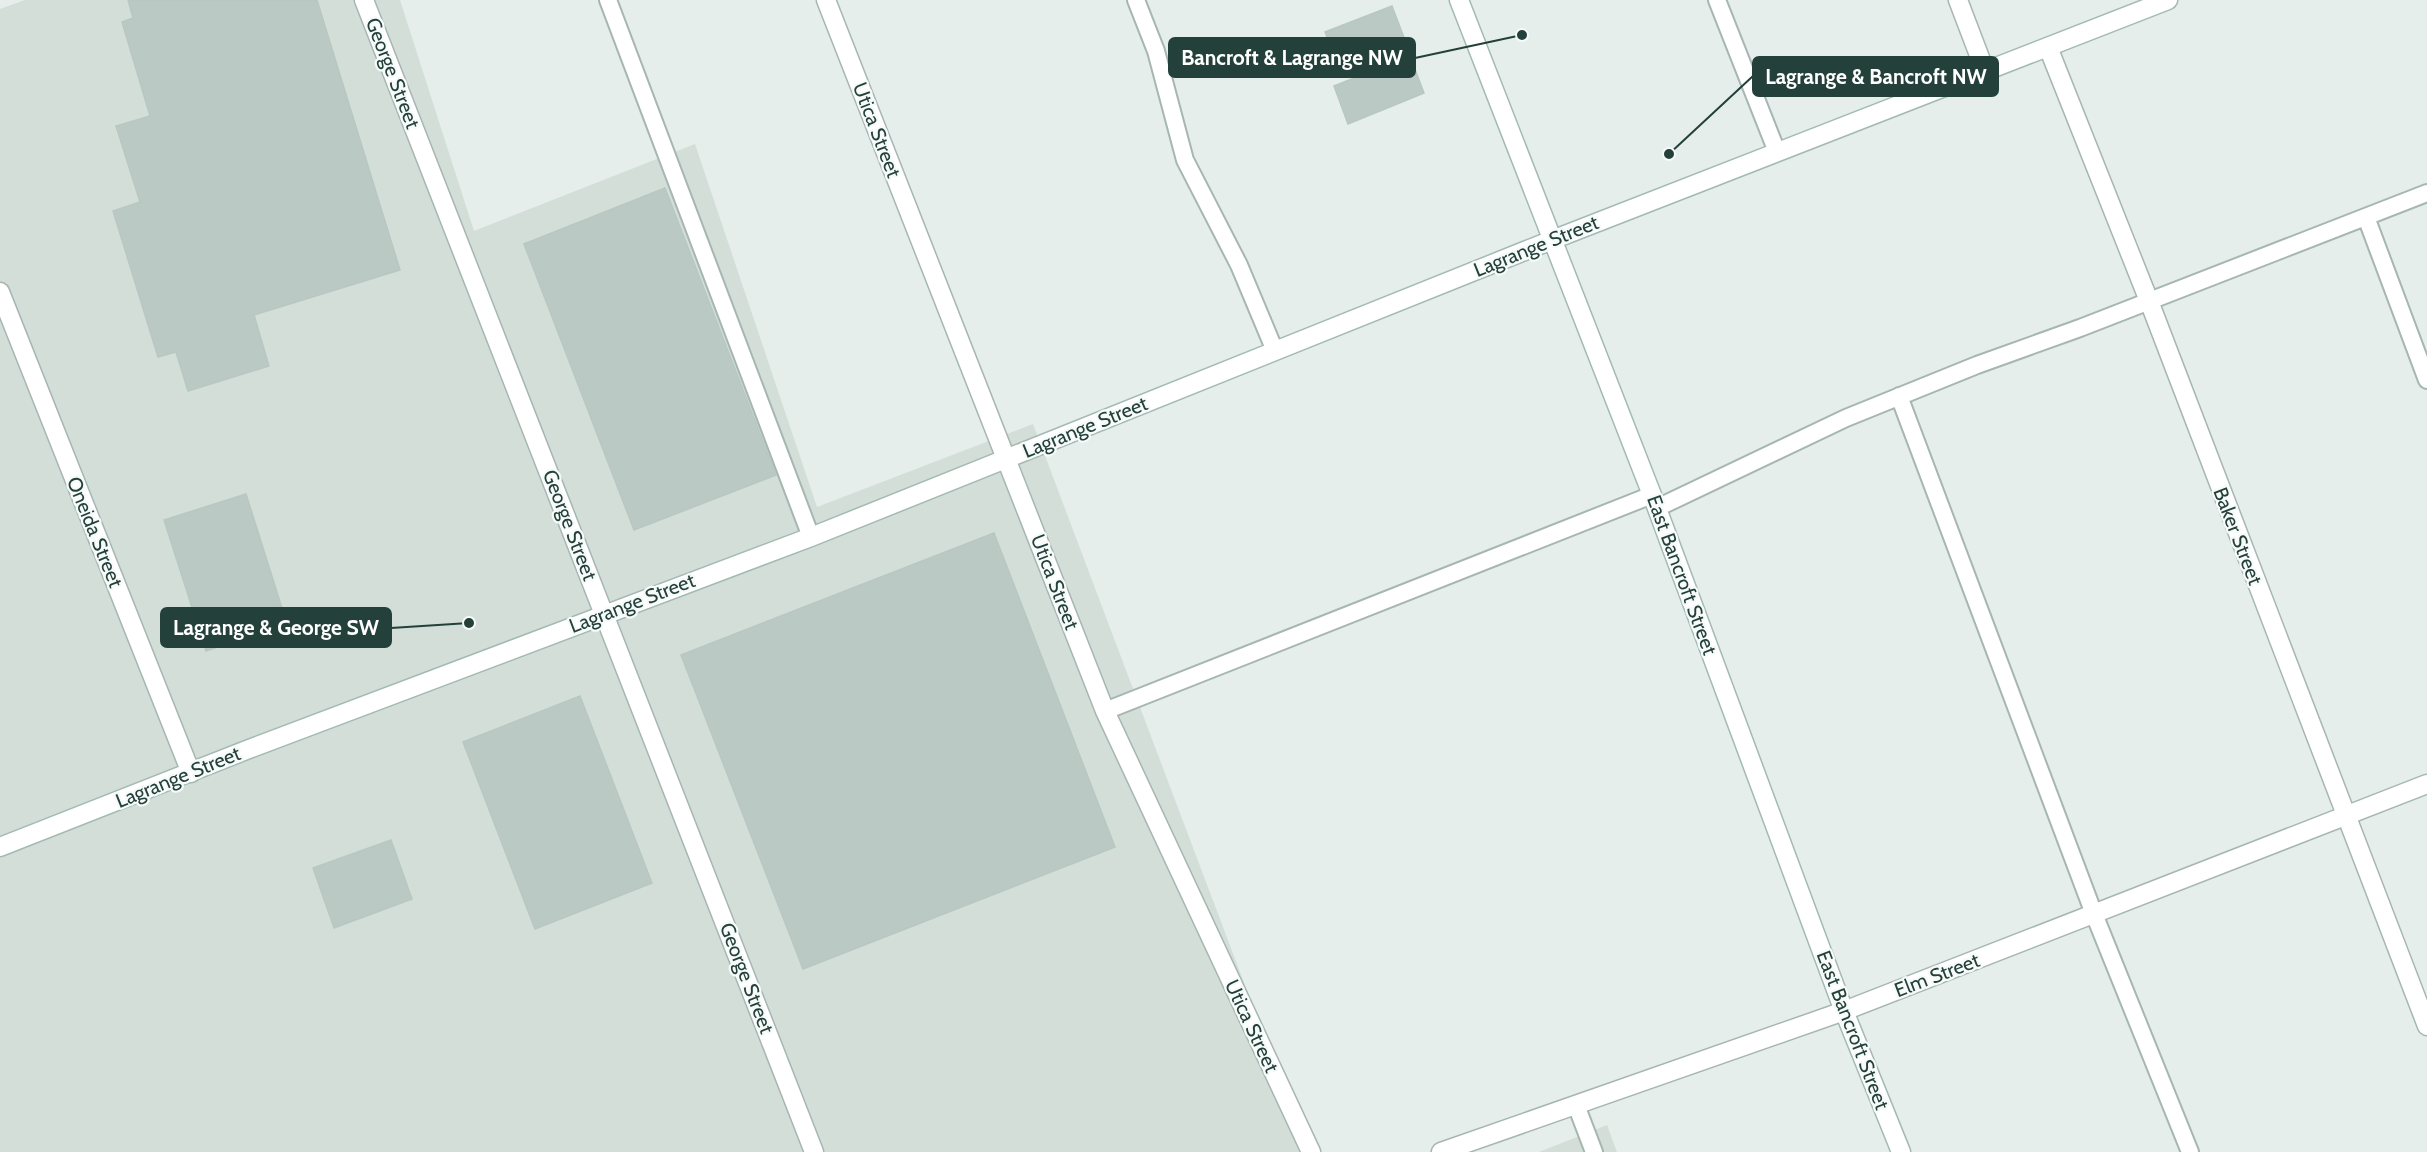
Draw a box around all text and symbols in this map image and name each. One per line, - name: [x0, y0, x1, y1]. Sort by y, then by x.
- street label: George Street: [361, 14, 425, 132]
- callout: Bancroft & Lagrange NW: [1169, 38, 1415, 77]
- text: Bancroft & Lagrange NW: [1181, 45, 1404, 70]
- callout: Lagrange & Bancroft NW: [1753, 57, 1998, 96]
- text: Lagrange & Bancroft NW: [1765, 64, 1988, 89]
- street label: Utica Street: [848, 79, 906, 181]
- street label: Lagrange Street: [1470, 210, 1602, 282]
- street label: Lagrange Street: [1019, 391, 1151, 463]
- street label: George Street: [538, 466, 602, 584]
- street label: Oneida Street: [62, 473, 128, 591]
- street label: Baker Street: [2208, 484, 2268, 588]
- street label: East Bancroft Street: [1642, 492, 1722, 658]
- street label: Utica Street: [1026, 531, 1084, 633]
- street label: Lagrange Street: [566, 568, 698, 638]
- callout: Lagrange & George SW: [161, 608, 391, 647]
- text: Lagrange & George SW: [173, 615, 380, 640]
- street label: Lagrange Street: [112, 741, 244, 813]
- street label: George Street: [715, 919, 779, 1037]
- street label: East Bancroft Street: [1812, 947, 1894, 1113]
- street label: Elm Street: [1891, 948, 1983, 1002]
- street label: Utica Street: [1220, 976, 1284, 1077]

